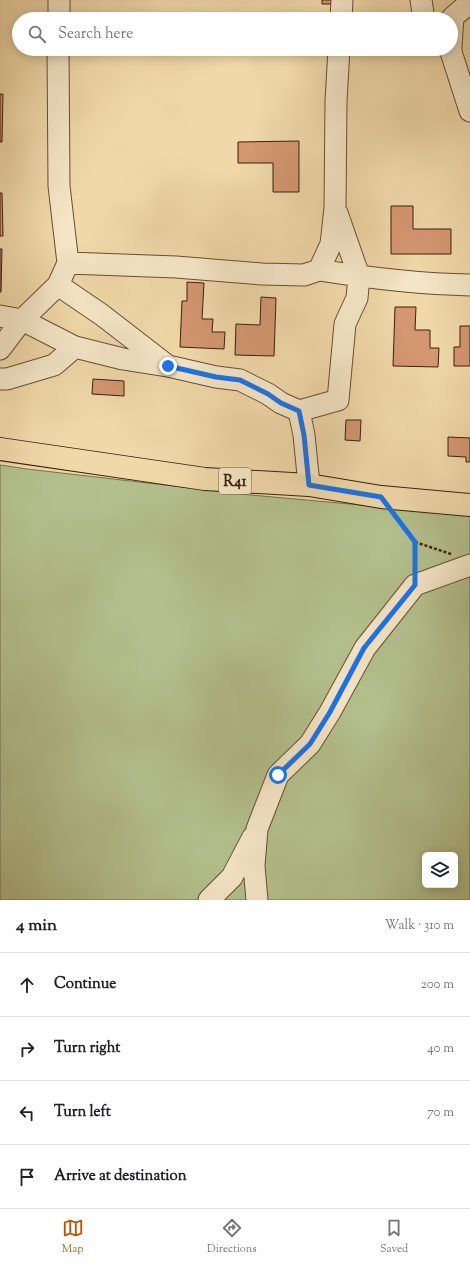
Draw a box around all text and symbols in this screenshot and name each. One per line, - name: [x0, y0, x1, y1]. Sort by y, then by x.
- search box: [12, 12, 458, 56]
- icon: search: [26, 23, 48, 45]
- text: Search here: [58, 24, 133, 45]
- route end: [159, 357, 177, 375]
- road number: R41: [219, 468, 251, 494]
- route start: [269, 766, 287, 784]
- map controls: [422, 852, 458, 888]
- button: layers: [422, 852, 458, 888]
- text: 4 min: [16, 914, 57, 938]
- text: Walk · 310 m: [385, 917, 454, 935]
- icon: ahead: [16, 974, 38, 996]
- text: Continue: [54, 974, 116, 995]
- text: 200 m: [421, 976, 454, 994]
- icon: right: [16, 1038, 38, 1060]
- text: Turn right: [54, 1038, 120, 1059]
- text: 40 m: [427, 1040, 454, 1058]
- icon: left: [16, 1102, 38, 1124]
- text: Turn left: [54, 1102, 111, 1123]
- text: 70 m: [427, 1104, 454, 1122]
- icon: arrive: [16, 1166, 38, 1188]
- text: Arrive at destination: [54, 1166, 187, 1187]
- tab: Map: [62, 1217, 84, 1257]
- tab: Directions: [207, 1217, 257, 1257]
- tab: Saved: [380, 1217, 408, 1257]

